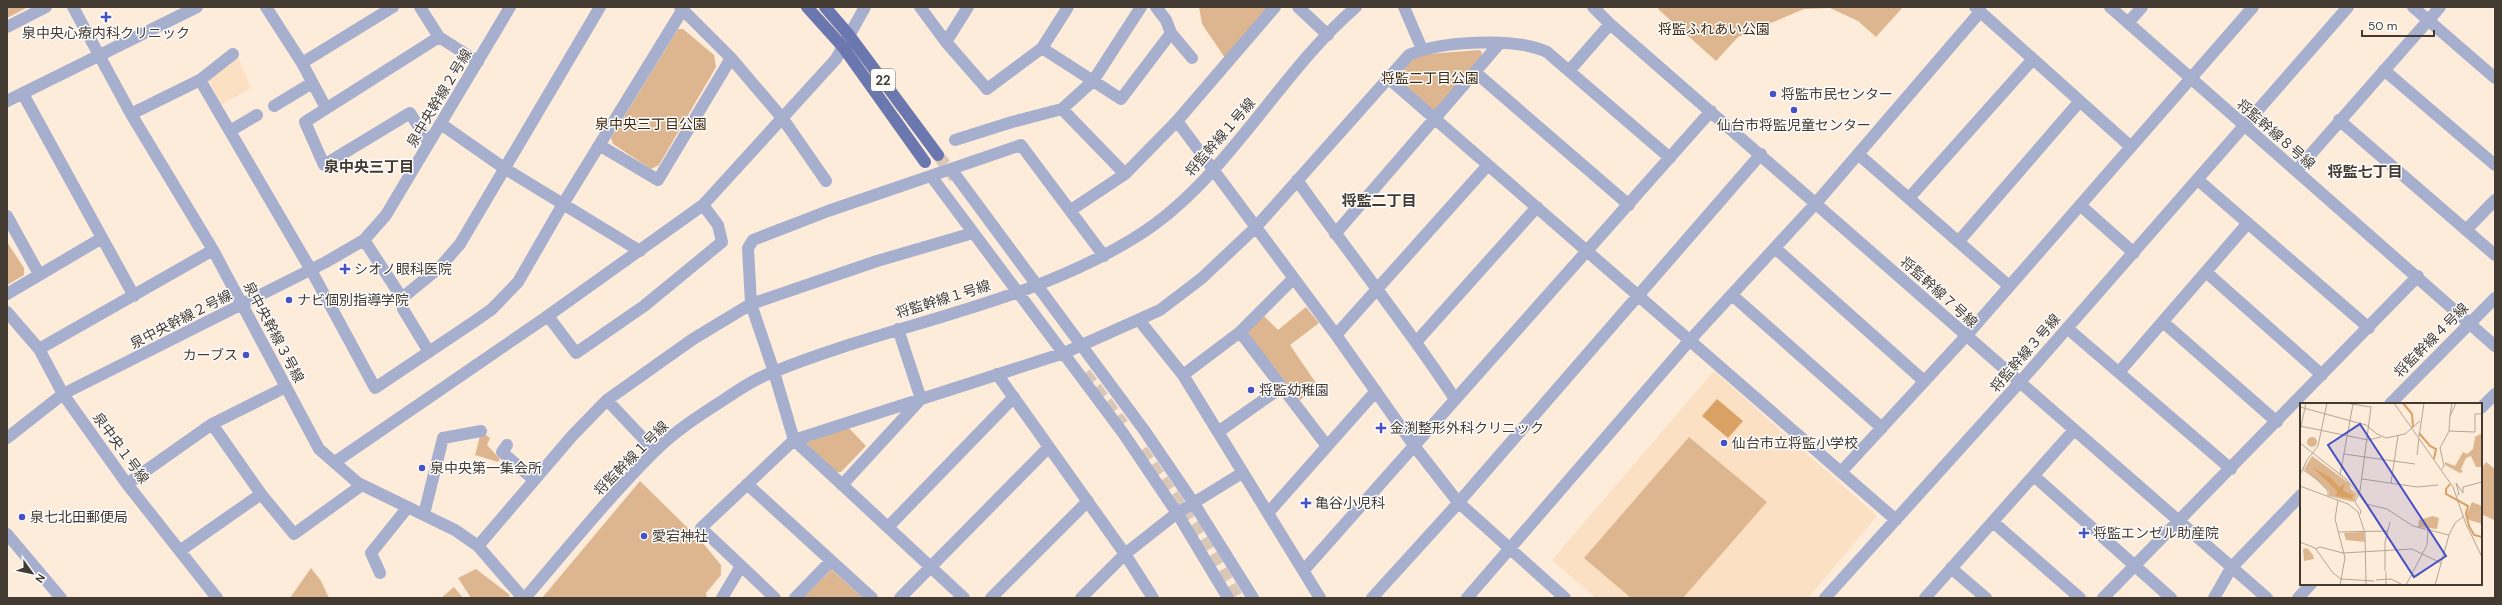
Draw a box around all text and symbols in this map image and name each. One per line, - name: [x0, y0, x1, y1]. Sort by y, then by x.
- marker: 泉中央心療内科クリニック: [100, 11, 112, 23]
- scale bar: [2362, 12, 2434, 38]
- text: 50 m: [2368, 18, 2397, 34]
- park label: 将監ふれあい公園: [1658, 20, 1770, 38]
- place label: 泉中央心療内科クリニック: [22, 24, 190, 42]
- street label: 泉中央幹線２号線: [402, 45, 476, 151]
- road number: 22: [871, 69, 895, 91]
- park label: 将監二丁目公園: [1381, 69, 1479, 87]
- place label: 将監市民センター: [1781, 85, 1893, 103]
- marker: 将監市民センター: [1768, 89, 1778, 99]
- street label: 将監幹線１号線: [1181, 94, 1259, 180]
- street label: 将監幹線８号線: [2233, 95, 2319, 173]
- marker: 仙台市将監児童センター: [1789, 105, 1799, 115]
- park label: 泉中央三丁目公園: [595, 115, 707, 133]
- place label: 仙台市将監児童センター: [1717, 116, 1871, 134]
- district label: 泉中央三丁目: [324, 157, 414, 177]
- district label: 将監七丁目: [2327, 162, 2403, 182]
- district label: 将監二丁目: [1341, 191, 1417, 211]
- street label: 将監幹線７号線: [1897, 253, 1981, 331]
- place label: シオノ眼科医院: [354, 260, 452, 278]
- marker: シオノ眼科医院: [339, 263, 351, 275]
- street label: 将監幹線１号線: [894, 276, 992, 322]
- street label: 泉中央幹線３号線: [240, 278, 308, 386]
- street label: 泉中央幹線２号線: [127, 286, 235, 352]
- place label: ナビ個別指導学院: [297, 291, 409, 309]
- marker: ナビ個別指導学院: [284, 295, 294, 305]
- street label: 将監幹線４号線: [2390, 299, 2472, 381]
- street label: 将監幹線３号線: [1986, 310, 2064, 396]
- place label: カーブス: [183, 346, 238, 364]
- marker: カーブス: [241, 350, 251, 360]
- place label: 将監幼稚園: [1259, 381, 1329, 399]
- marker: 将監幼稚園: [1246, 385, 1256, 395]
- inset map: [2300, 403, 2482, 585]
- street label: 泉中央１号線: [89, 409, 153, 487]
- street label: 将監幹線１号線: [590, 417, 672, 499]
- place label: 金渕整形外科クリニック: [1390, 419, 1544, 437]
- marker: 金渕整形外科クリニック: [1375, 422, 1387, 434]
- place label: 仙台市立将監小学校: [1732, 434, 1858, 452]
- marker: 仙台市立将監小学校: [1719, 438, 1729, 448]
- place label: 泉中央第一集会所: [430, 459, 542, 477]
- marker: 泉中央第一集会所: [417, 463, 427, 473]
- place label: 亀谷小児科: [1315, 494, 1385, 512]
- marker: 亀谷小児科: [1300, 497, 1312, 509]
- place label: 泉七北田郵便局: [30, 508, 128, 526]
- marker: 泉七北田郵便局: [17, 512, 27, 522]
- place label: 将監エンゼル助産院: [2093, 524, 2219, 542]
- place label: 愛宕神社: [652, 527, 708, 545]
- marker: 将監エンゼル助産院: [2078, 527, 2090, 539]
- marker: 愛宕神社: [639, 531, 649, 541]
- north arrow: [12, 553, 52, 593]
- text: N: [32, 571, 48, 586]

